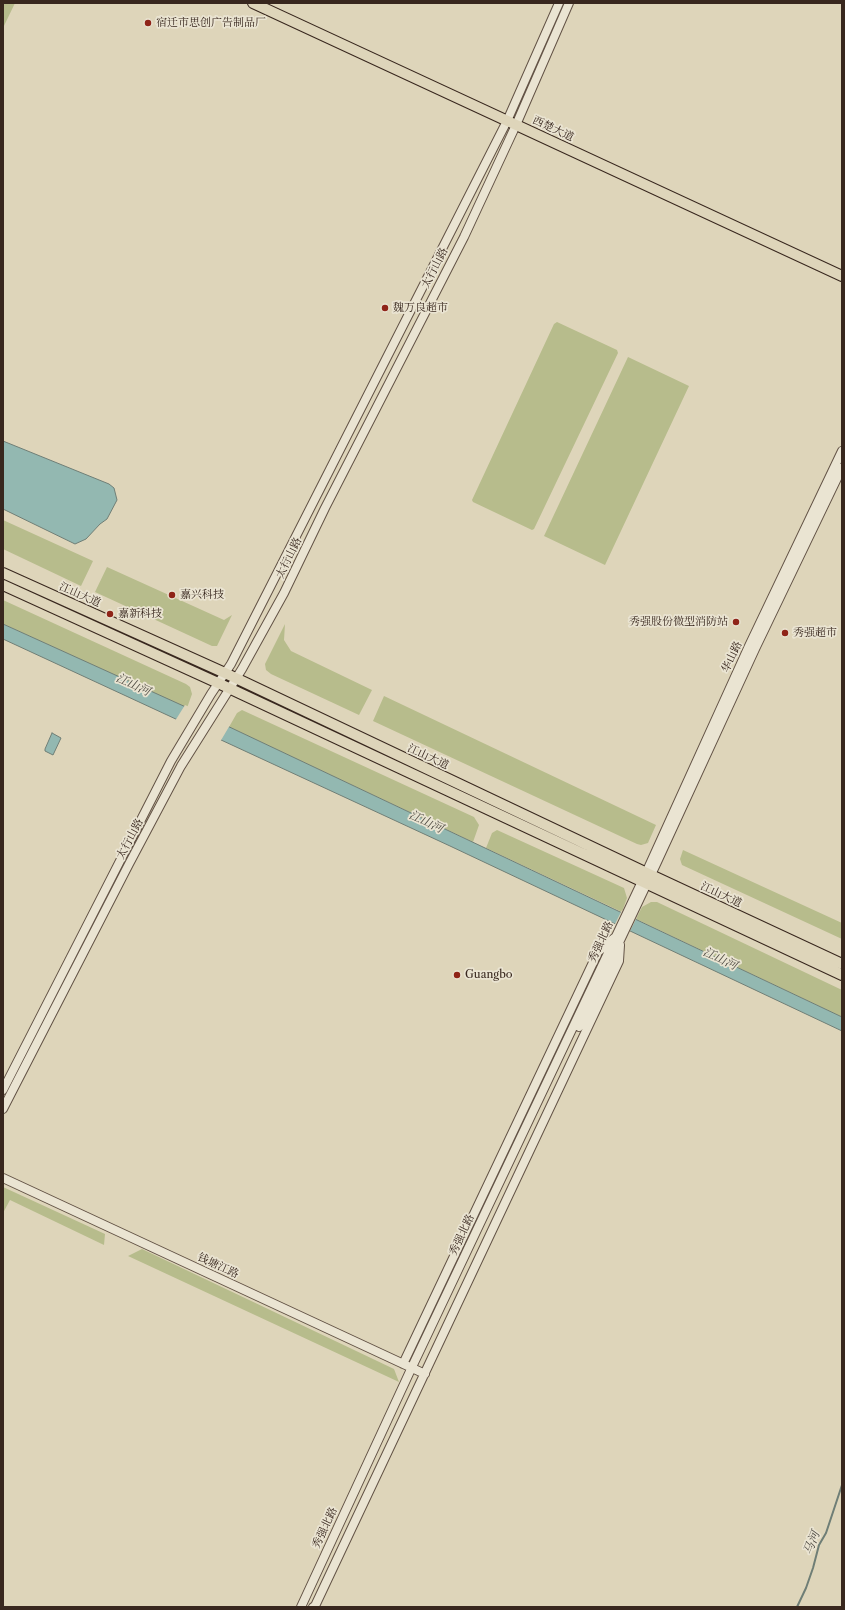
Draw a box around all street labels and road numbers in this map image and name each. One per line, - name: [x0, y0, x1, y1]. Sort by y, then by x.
- street label: 西楚大道: [530, 114, 576, 144]
- street label: 太行山路: [419, 245, 451, 291]
- street label: 太行山路: [273, 535, 305, 581]
- street label: 江山大道: [57, 580, 103, 610]
- street label: 华山路: [719, 639, 745, 675]
- street label: 江山大道: [405, 742, 451, 772]
- street label: 太行山路: [114, 816, 146, 862]
- street label: 江山大道: [698, 880, 744, 910]
- street label: 秀强北路: [586, 919, 616, 965]
- street label: 秀强北路: [447, 1212, 477, 1258]
- street label: 钱塘江路: [195, 1251, 241, 1281]
- street label: 秀强北路: [310, 1505, 340, 1551]

